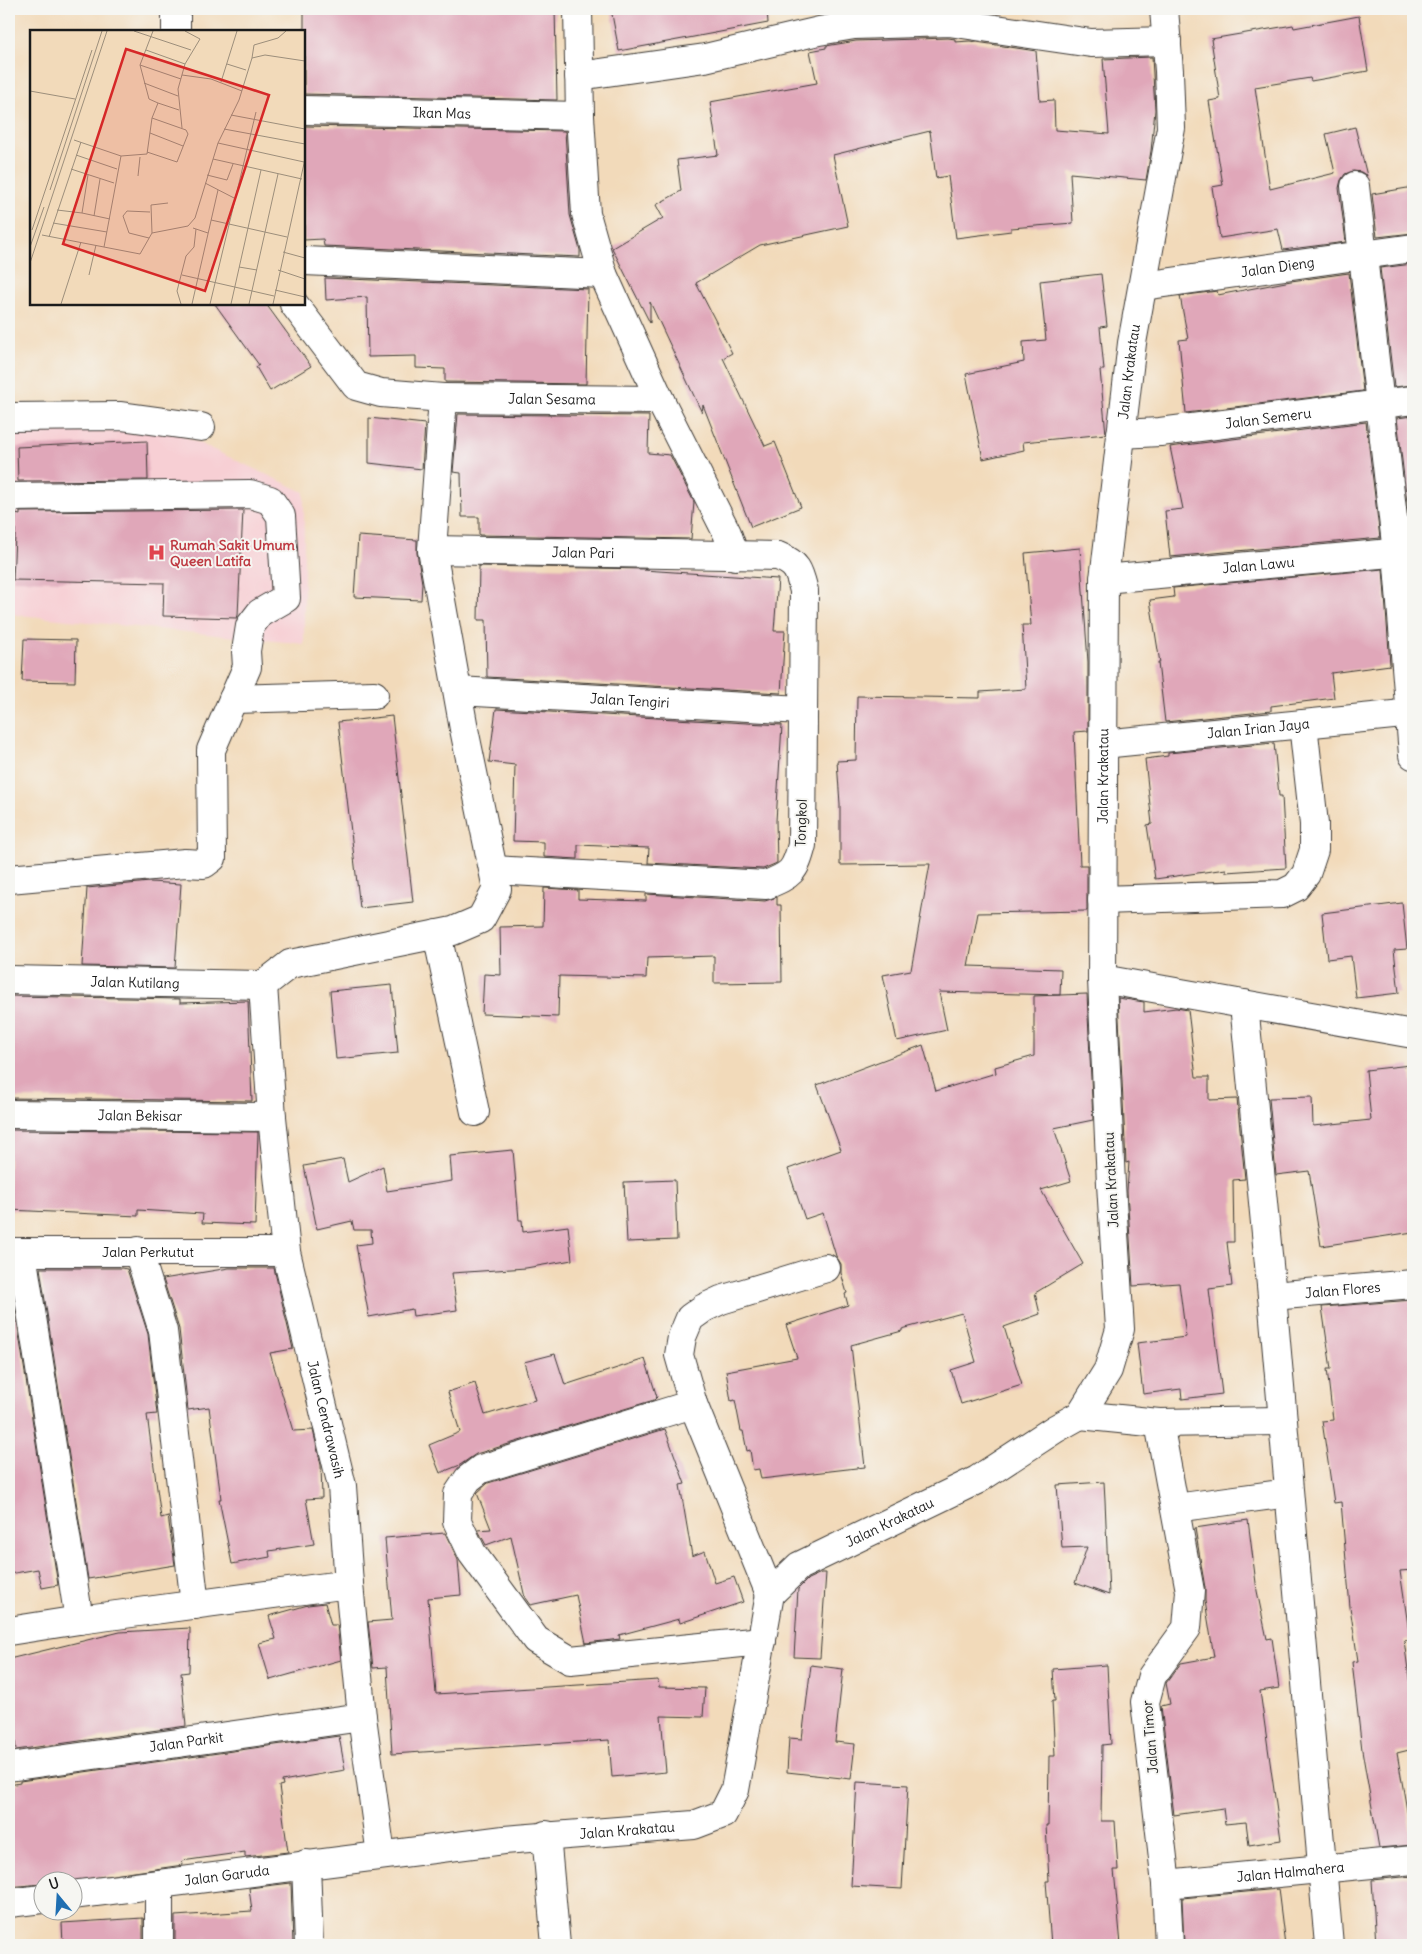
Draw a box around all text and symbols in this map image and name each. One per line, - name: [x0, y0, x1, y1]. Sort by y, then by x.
- inset map: [30, 30, 305, 305]
- street label: Ikan Mas: [413, 103, 471, 123]
- street label: Jalan Dieng: [1240, 253, 1316, 281]
- street label: Jalan Krakatau: [1114, 323, 1144, 420]
- street label: Jalan Sesama: [508, 390, 596, 408]
- street label: Jalan Semeru: [1224, 404, 1312, 433]
- place label: Rumah Sakit Umum Queen Latifa: [170, 536, 296, 570]
- hospital icon: Rumah Sakit Umum Queen Latifa: [146, 543, 166, 563]
- street label: Jalan Pari: [552, 543, 614, 562]
- street label: Jalan Lawu: [1221, 553, 1295, 577]
- street label: Jalan Tengiri: [590, 689, 670, 712]
- street label: Jalan Irian Jaya: [1206, 714, 1310, 743]
- street label: Jalan Krakatau: [1094, 728, 1112, 824]
- street label: Tongkol: [791, 799, 811, 847]
- street label: Jalan Kutilang: [90, 973, 180, 992]
- street label: Jalan Bekisar: [98, 1106, 183, 1125]
- street label: Jalan Krakatau: [1100, 1132, 1122, 1228]
- street label: Jalan Perkutut: [102, 1243, 194, 1261]
- street label: Jalan Flores: [1304, 1278, 1381, 1302]
- street label: Jalan Cendrawasih: [303, 1359, 349, 1480]
- street label: Jalan Krakatau: [843, 1493, 937, 1551]
- street label: Jalan Timor: [1138, 1699, 1162, 1775]
- street label: Jalan Parkit: [148, 1728, 225, 1756]
- street label: Jalan Krakatau: [579, 1818, 676, 1843]
- street label: Jalan Halmahera: [1236, 1858, 1345, 1886]
- street label: Jalan Garuda: [183, 1861, 270, 1890]
- north arrow: [32, 1872, 82, 1922]
- text: U: [47, 1874, 61, 1894]

